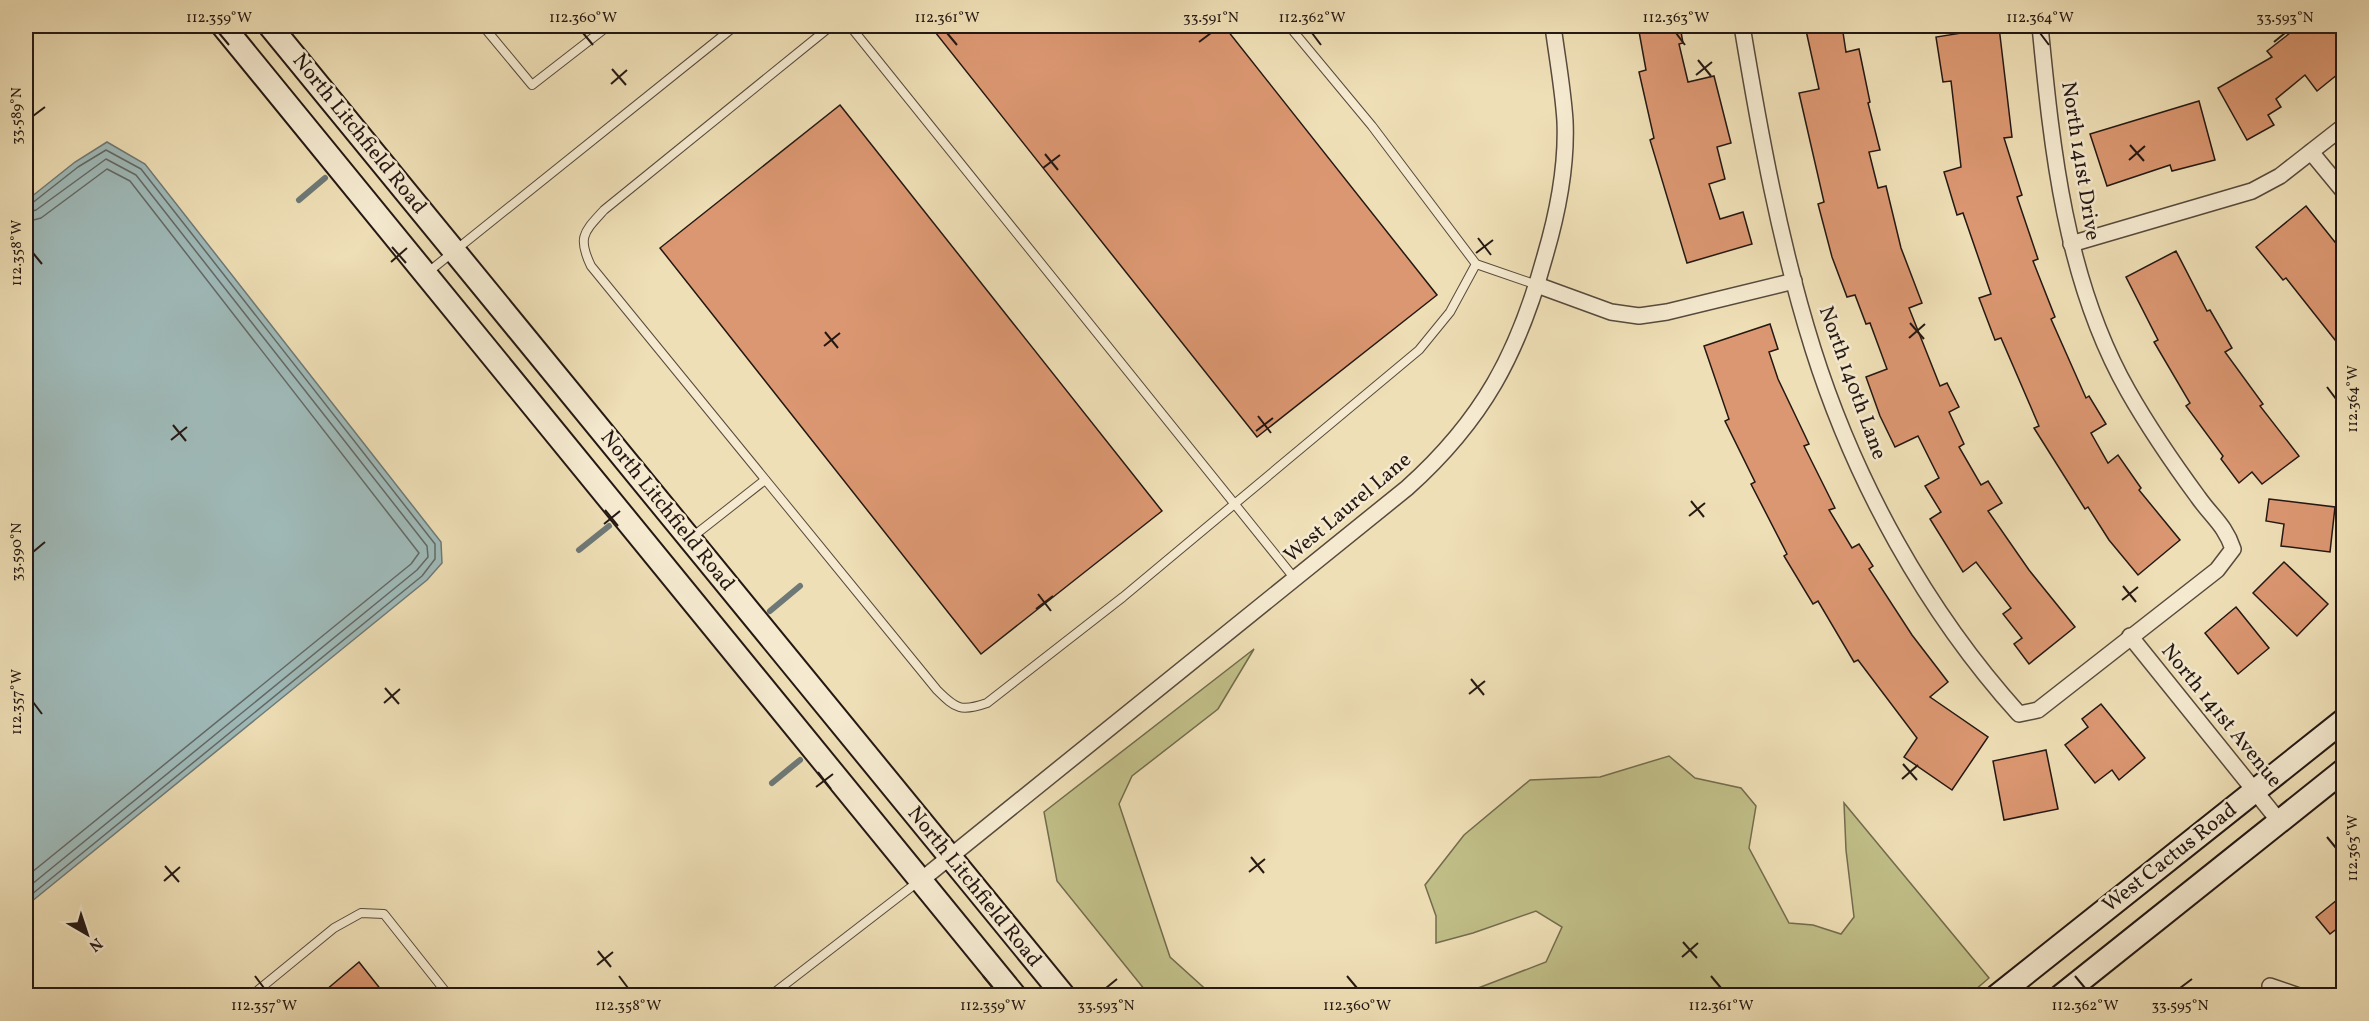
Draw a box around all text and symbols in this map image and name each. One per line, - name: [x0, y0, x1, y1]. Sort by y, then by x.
- text: 112.359°W: [186, 8, 252, 29]
- text: 112.360°W: [549, 8, 617, 29]
- text: 112.361°W: [914, 8, 980, 29]
- text: 33.591°N: [1183, 8, 1239, 29]
- text: 112.362°W: [1278, 8, 1346, 29]
- text: 112.363°W: [1643, 8, 1709, 29]
- text: 112.364°W: [2006, 8, 2074, 29]
- text: 33.593°N: [2256, 8, 2314, 29]
- street label: North Litchfield Road: [285, 48, 433, 220]
- street label: North 141st Drive: [2053, 80, 2107, 242]
- text: 33.589°N: [7, 87, 28, 145]
- text: 112.358°W: [7, 220, 28, 286]
- street label: North 140th Lane: [1811, 302, 1893, 464]
- text: 112.364°W: [2343, 365, 2364, 433]
- street label: North Litchfield Road: [593, 425, 741, 597]
- street label: West Laurel Lane: [1278, 446, 1418, 570]
- text: 33.590°N: [7, 523, 28, 581]
- street label: North 141st Avenue: [2154, 638, 2288, 794]
- text: 112.357°W: [7, 669, 28, 735]
- street label: West Cactus Road: [2097, 796, 2243, 920]
- street label: North Litchfield Road: [900, 801, 1048, 973]
- text: 112.363°W: [2343, 815, 2364, 881]
- north arrow: [57, 904, 117, 964]
- text: N: [83, 932, 107, 957]
- text: 112.357°W: [231, 996, 297, 1017]
- text: 112.358°W: [595, 996, 661, 1017]
- text: 112.359°W: [960, 996, 1026, 1017]
- text: 33.593°N: [1077, 996, 1135, 1017]
- text: 112.360°W: [1323, 996, 1391, 1017]
- text: 112.361°W: [1688, 996, 1754, 1017]
- text: 112.362°W: [2051, 996, 2119, 1017]
- text: 33.595°N: [2151, 996, 2209, 1017]

